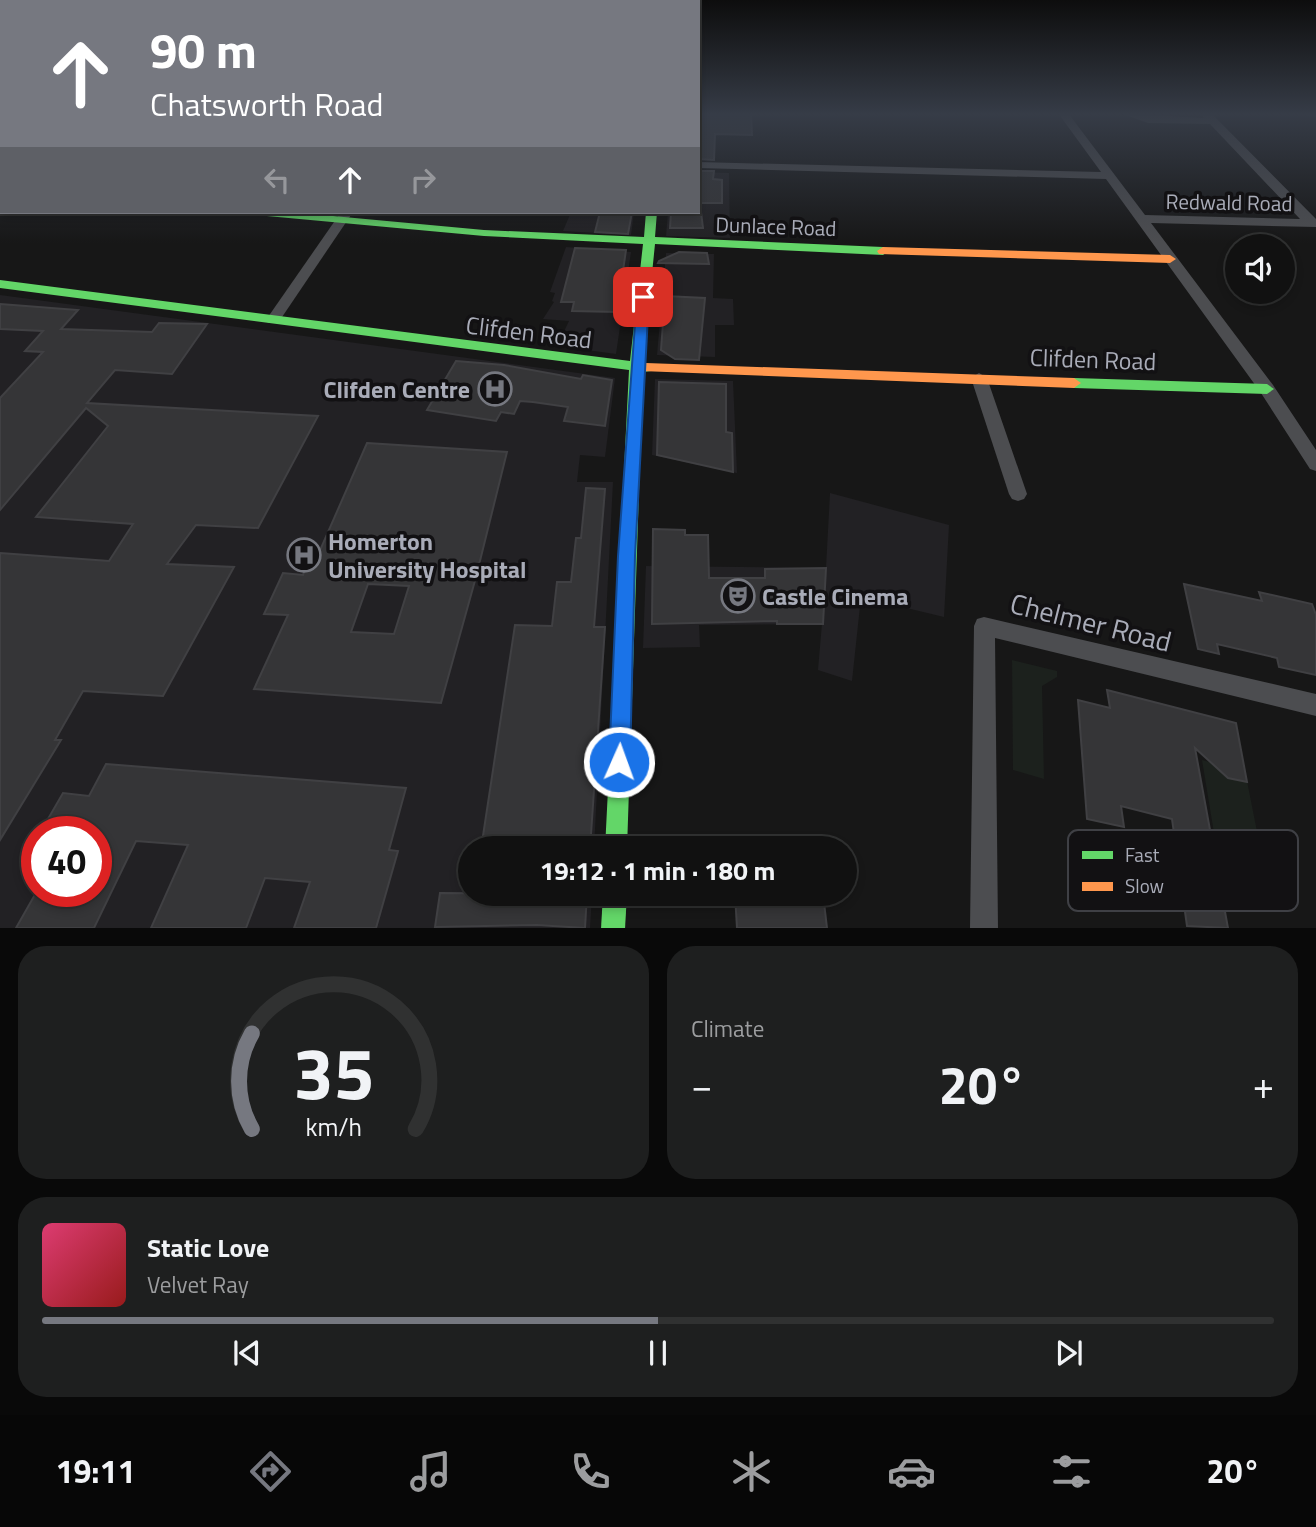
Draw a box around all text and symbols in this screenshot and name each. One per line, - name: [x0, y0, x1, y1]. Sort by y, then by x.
- text: 90 m: [150, 12, 257, 87]
- icon: ahead: [35, 28, 126, 119]
- text: Chatsworth Road: [150, 80, 384, 128]
- icon: left: [258, 161, 296, 199]
- icon: ahead: [331, 161, 369, 199]
- icon: right: [404, 161, 442, 199]
- street label: Redwald Road: [1165, 185, 1293, 219]
- street label: Dunlace Road: [715, 208, 837, 244]
- map controls: [1225, 234, 1295, 304]
- button: sound: [1225, 234, 1295, 304]
- pin: [613, 267, 673, 327]
- icon: arrive: [624, 278, 662, 316]
- street label: Clifden Road: [464, 306, 594, 358]
- street label: Clifden Road: [1029, 339, 1157, 379]
- hospital icon: Clifden Centre: [476, 370, 514, 408]
- place label: Clifden Centre: [324, 371, 470, 407]
- place label: Homerton University Hospital: [328, 523, 526, 587]
- hospital icon: Homerton University Hospital: [285, 536, 323, 574]
- theatre icon: Castle Cinema: [719, 577, 757, 615]
- place label: Castle Cinema: [762, 578, 909, 614]
- street label: Chelmer Road: [1006, 581, 1176, 663]
- position arrow: [582, 725, 656, 799]
- speed limit sign: 40: [21, 816, 112, 907]
- legend: [1068, 830, 1298, 911]
- text: Fast: [1125, 840, 1160, 869]
- text: 19:12 · 1 min · 180 m: [540, 851, 775, 890]
- text: Slow: [1125, 871, 1164, 900]
- text: Climate: [691, 1011, 764, 1046]
- text: 35: [293, 1017, 374, 1127]
- text: 20°: [939, 1045, 1026, 1124]
- text: −: [691, 1056, 712, 1114]
- text: +: [1253, 1056, 1274, 1114]
- text: km/h: [305, 1107, 362, 1145]
- text: Static Love: [147, 1228, 269, 1267]
- text: Velvet Ray: [147, 1267, 249, 1302]
- icon: previous: [228, 1334, 266, 1372]
- icon: pause: [639, 1334, 677, 1372]
- icon: next: [1050, 1334, 1088, 1372]
- text: 19:11: [56, 1447, 135, 1495]
- icon: directions: [246, 1447, 295, 1496]
- icon: music: [406, 1447, 455, 1496]
- icon: phone: [566, 1447, 615, 1496]
- icon: climate: [727, 1447, 776, 1496]
- icon: car: [887, 1447, 936, 1496]
- icon: filters: [1047, 1447, 1096, 1496]
- text: 20°: [1207, 1447, 1260, 1495]

